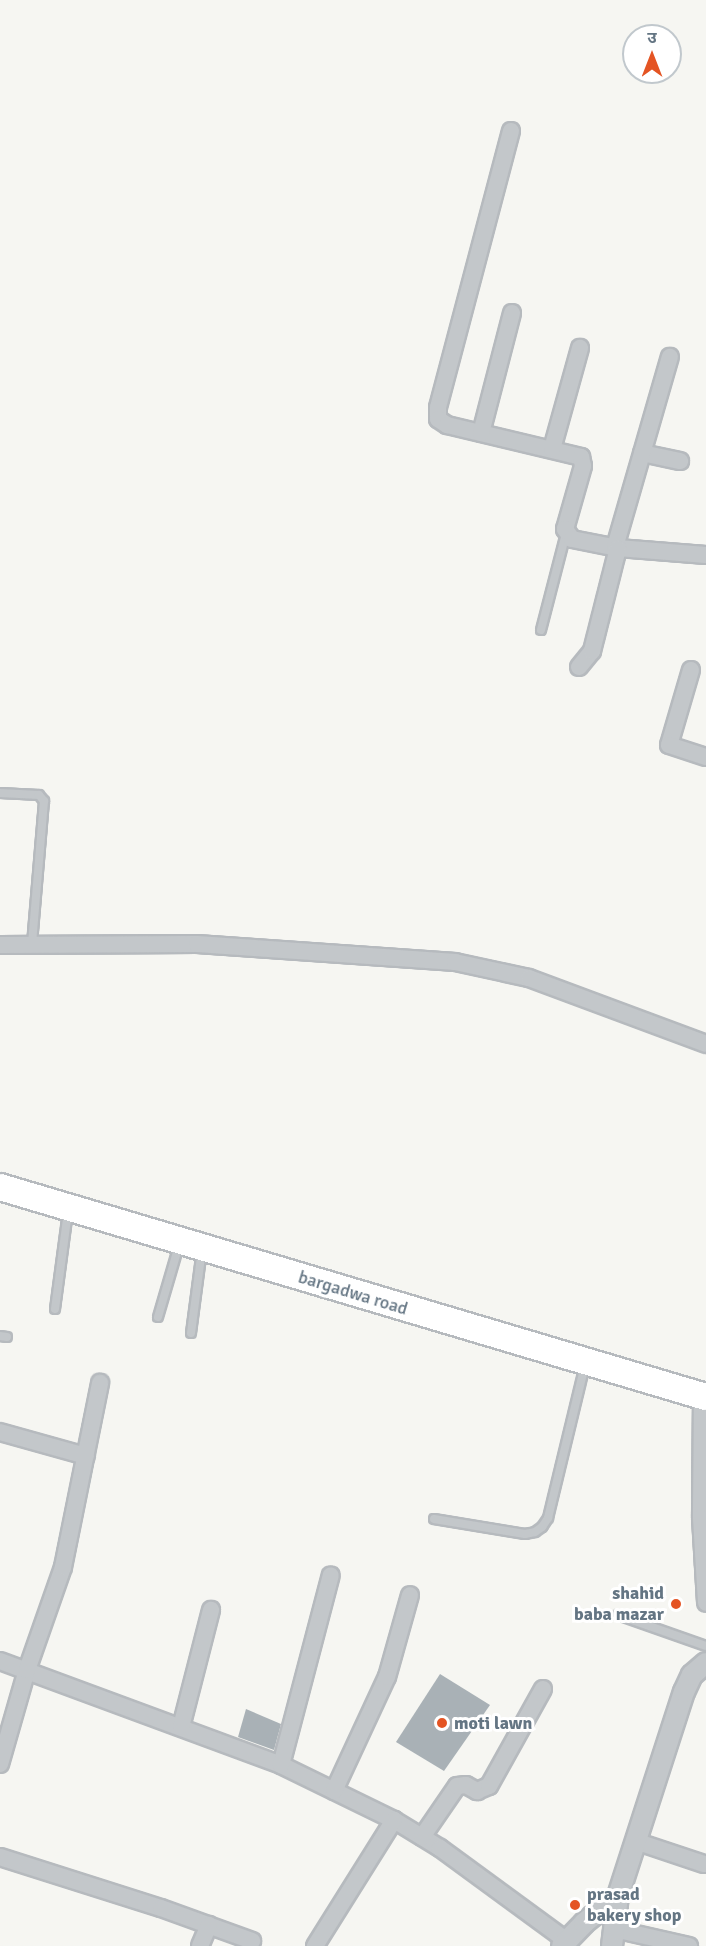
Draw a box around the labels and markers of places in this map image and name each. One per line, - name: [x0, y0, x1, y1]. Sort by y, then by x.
- place label: shahid baba mazar: [574, 1583, 664, 1626]
- marker: shahid baba mazar: [669, 1597, 683, 1611]
- place label: moti lawn: [454, 1712, 532, 1734]
- marker: moti lawn: [435, 1716, 449, 1730]
- place label: prasad bakery shop: [587, 1884, 681, 1926]
- marker: prasad bakery shop: [568, 1898, 582, 1912]

